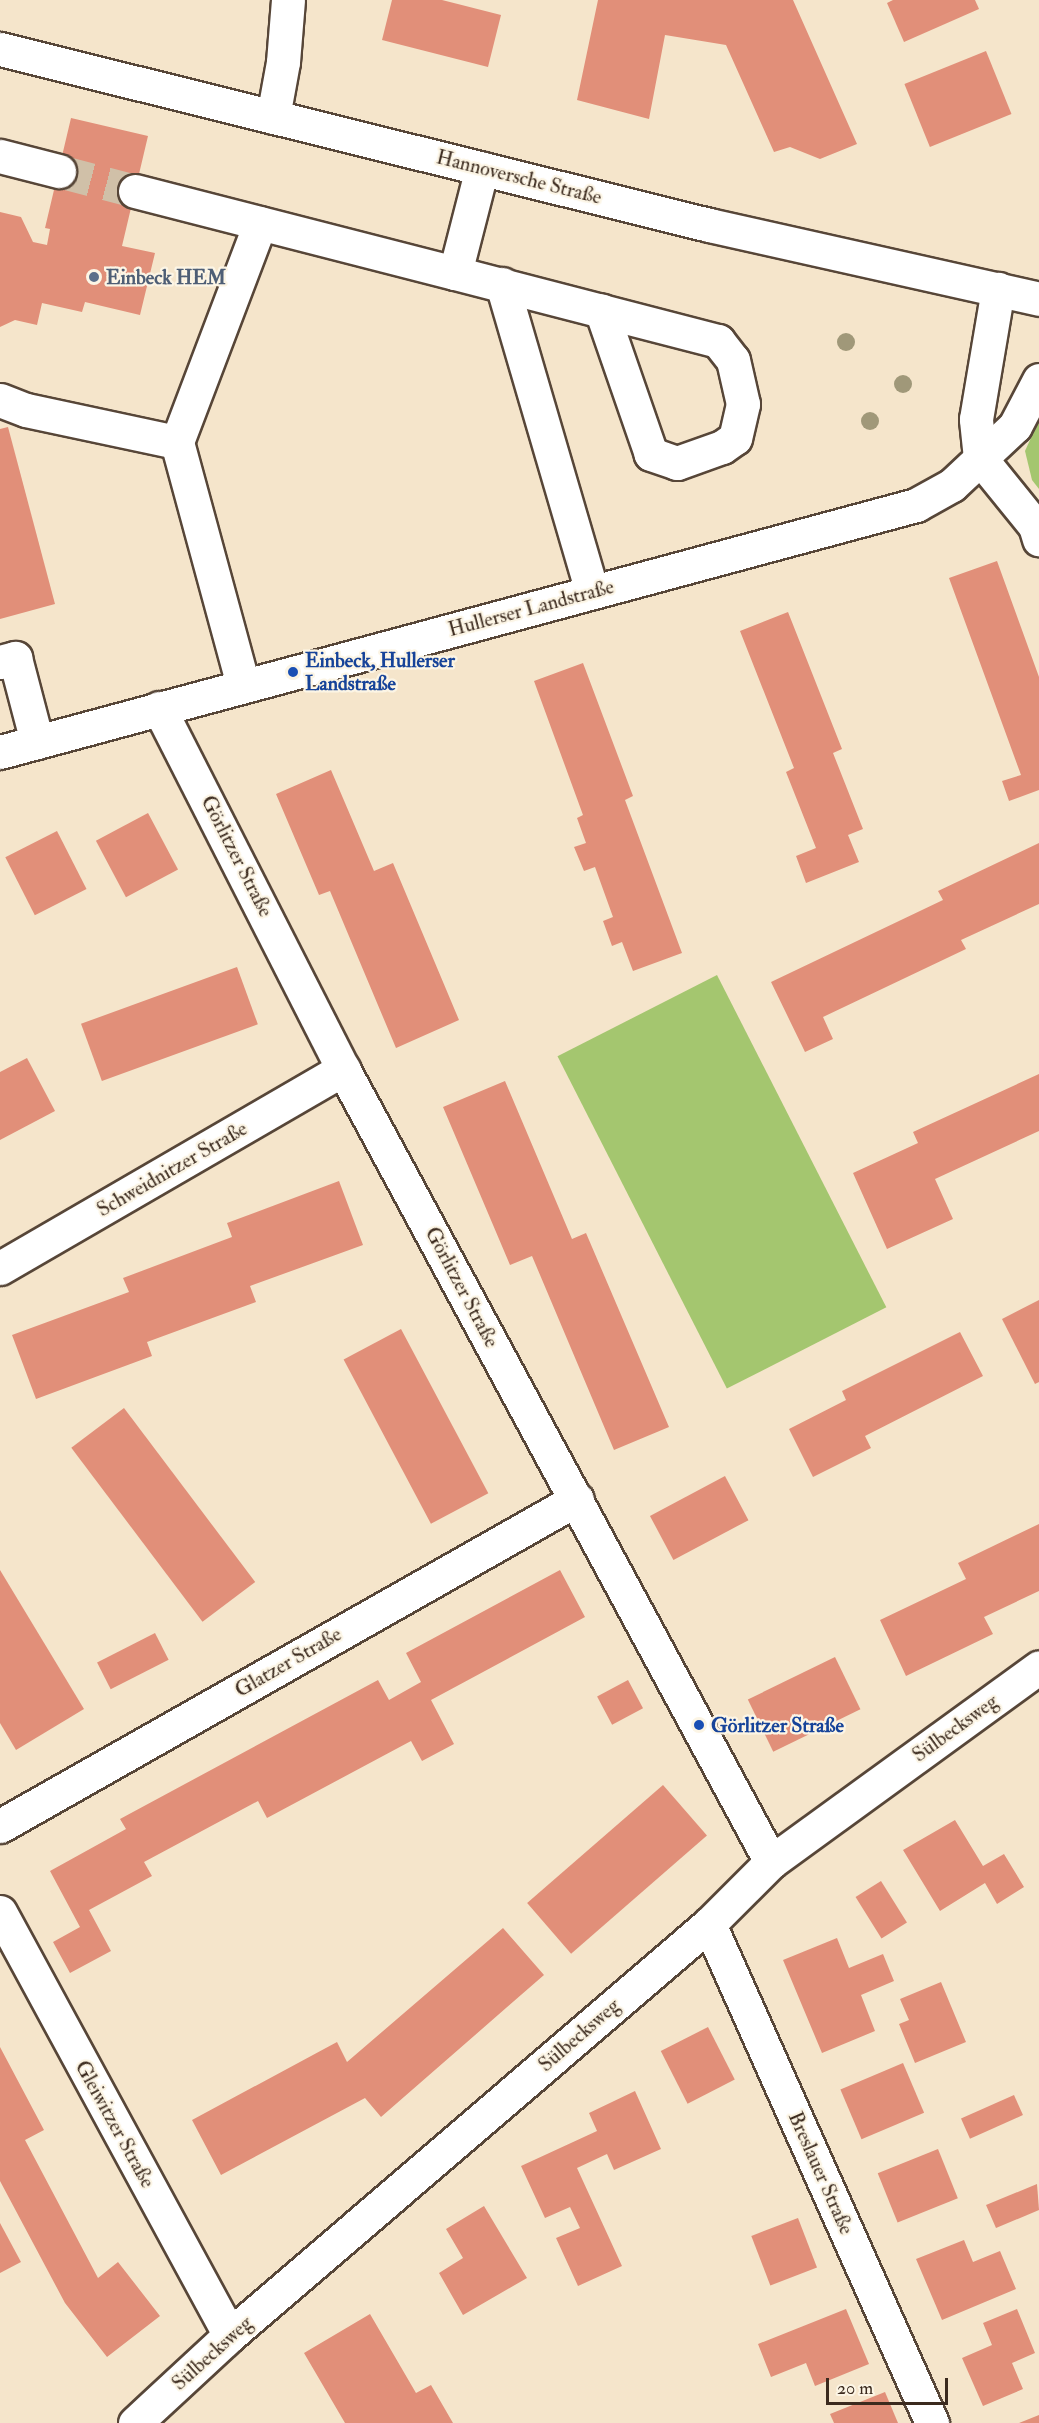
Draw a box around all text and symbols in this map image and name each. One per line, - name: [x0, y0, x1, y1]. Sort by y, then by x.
- street label: Hannoversche Straße: [434, 145, 604, 209]
- place label: Einbeck HEM: [106, 265, 226, 289]
- marker: Einbeck HEM: [87, 270, 101, 284]
- street label: Hullerser Landstraße: [446, 574, 616, 642]
- place label: Einbeck, Hullerser Landstraße: [305, 648, 455, 695]
- marker: Einbeck, Hullerser Landstraße: [286, 665, 300, 679]
- street label: Görlitzer Straße: [196, 791, 278, 921]
- street label: Schweidnitzer Straße: [93, 1116, 251, 1222]
- street label: Görlitzer Straße: [420, 1223, 504, 1351]
- street label: Glatzer Straße: [231, 1622, 345, 1702]
- street label: Sülbecksweg: [908, 1689, 1002, 1767]
- place label: Görlitzer Straße: [711, 1713, 844, 1737]
- marker: Görlitzer Straße: [692, 1718, 706, 1732]
- street label: Sülbecksweg: [534, 1993, 624, 2077]
- street label: Gleiwitzer Straße: [70, 2056, 160, 2192]
- street label: Breslauer Straße: [783, 2108, 859, 2238]
- street label: Sülbecksweg: [167, 2311, 257, 2395]
- scale bar: [829, 2366, 950, 2404]
- text: 20 m: [837, 2377, 873, 2400]

